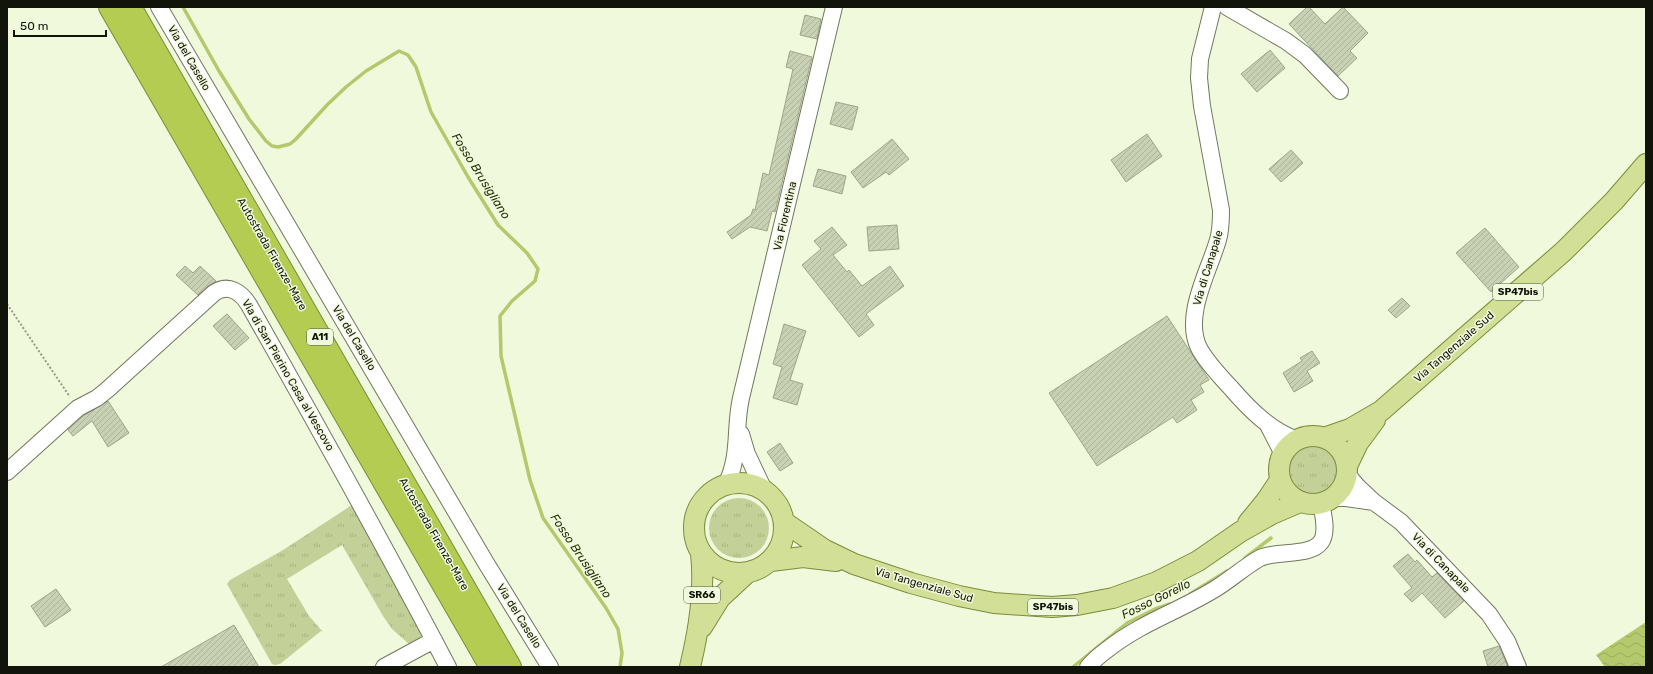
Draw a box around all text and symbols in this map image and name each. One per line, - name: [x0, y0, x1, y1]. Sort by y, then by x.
- scale bar: [14, 12, 106, 38]
- text: 50 m: [20, 19, 48, 33]
- street label: Via del Casello: [165, 23, 213, 93]
- water label: Fosso Brusigliano: [449, 130, 513, 222]
- street label: Via Fiorentina: [771, 180, 799, 252]
- street label: Autostrada Firenze-Mare: [234, 195, 310, 313]
- street label: Via di Canapale: [1190, 229, 1226, 307]
- road number: SP47bis: [1493, 284, 1543, 300]
- street label: Via di San Pierino Casa al Vescovo: [239, 297, 337, 453]
- street label: Via del Casello: [330, 303, 378, 373]
- street label: Via Tangenziale Sud: [1411, 309, 1497, 385]
- road number: A11: [307, 329, 333, 345]
- street label: Autostrada Firenze-Mare: [396, 475, 472, 593]
- water label: Fosso Brusigliano: [548, 511, 615, 601]
- street label: Via di Canapale: [1409, 530, 1473, 596]
- street label: Via Tangenziale Sud: [873, 565, 975, 605]
- water label: Fosso Gorello: [1119, 576, 1193, 622]
- street label: Via del Casello: [494, 581, 544, 651]
- road number: SR66: [684, 587, 720, 603]
- road number: SP47bis: [1028, 599, 1078, 615]

